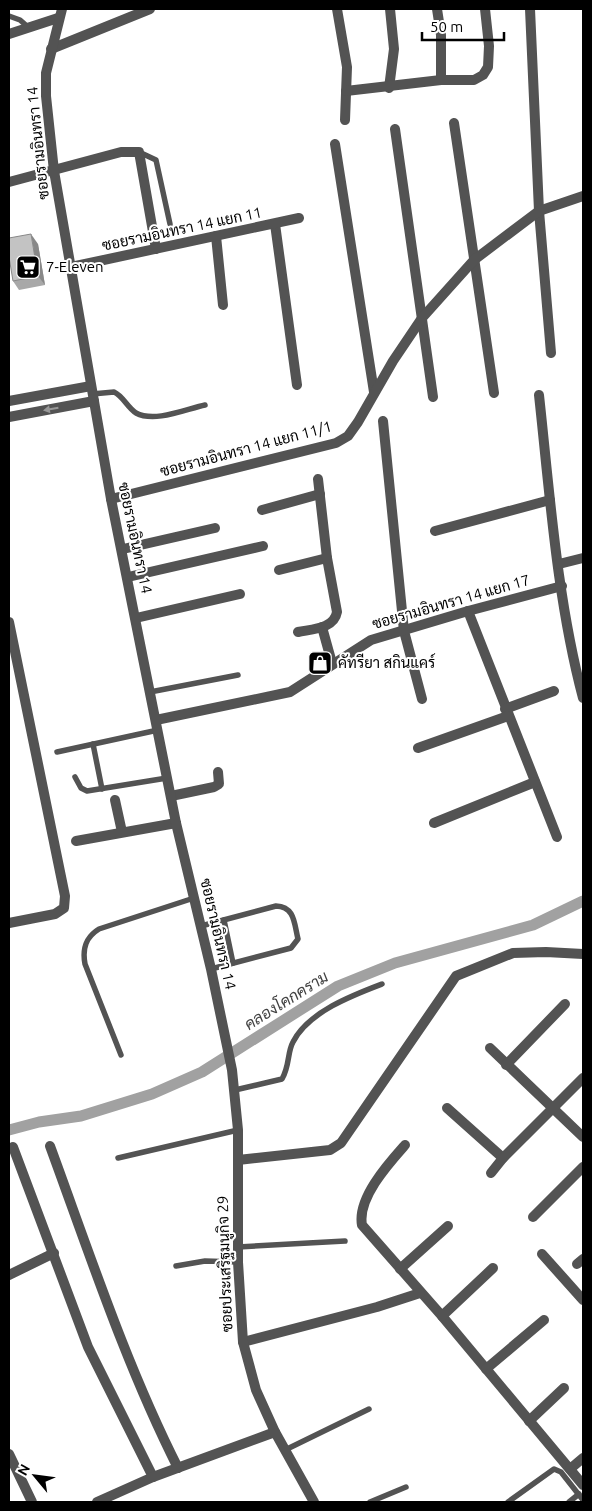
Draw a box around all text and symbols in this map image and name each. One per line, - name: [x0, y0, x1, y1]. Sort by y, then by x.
- scale bar: [422, 10, 504, 42]
- text: 50 m: [430, 18, 463, 35]
- street label: ซอยรามอินทรา 14: [23, 86, 52, 200]
- street label: ซอยรามอินทรา 14 แยก 11: [100, 203, 263, 254]
- supermarket icon: 7-Eleven: [15, 254, 41, 280]
- place label: 7-Eleven: [46, 258, 104, 275]
- one-way arrow: [44, 405, 59, 413]
- street label: ซอยรามอินทรา 14 แยก 11/1: [158, 417, 334, 480]
- street label: ซอยรามอินทรา 14: [115, 481, 156, 595]
- street label: ซอยรามอินทรา 14 แยก 17: [370, 571, 532, 632]
- shop icon: คัทรียา สกินแคร์: [307, 650, 333, 676]
- place label: คัทรียา สกินแคร์: [338, 653, 435, 671]
- street label: ซอยรามอินทรา 14: [197, 877, 240, 991]
- water label: คลองโคกคราม: [240, 965, 331, 1033]
- street label: ซอยประเสริฐมนูกิจ 29: [214, 1195, 237, 1333]
- north arrow: [10, 1451, 60, 1501]
- text: N: [14, 1461, 33, 1478]

